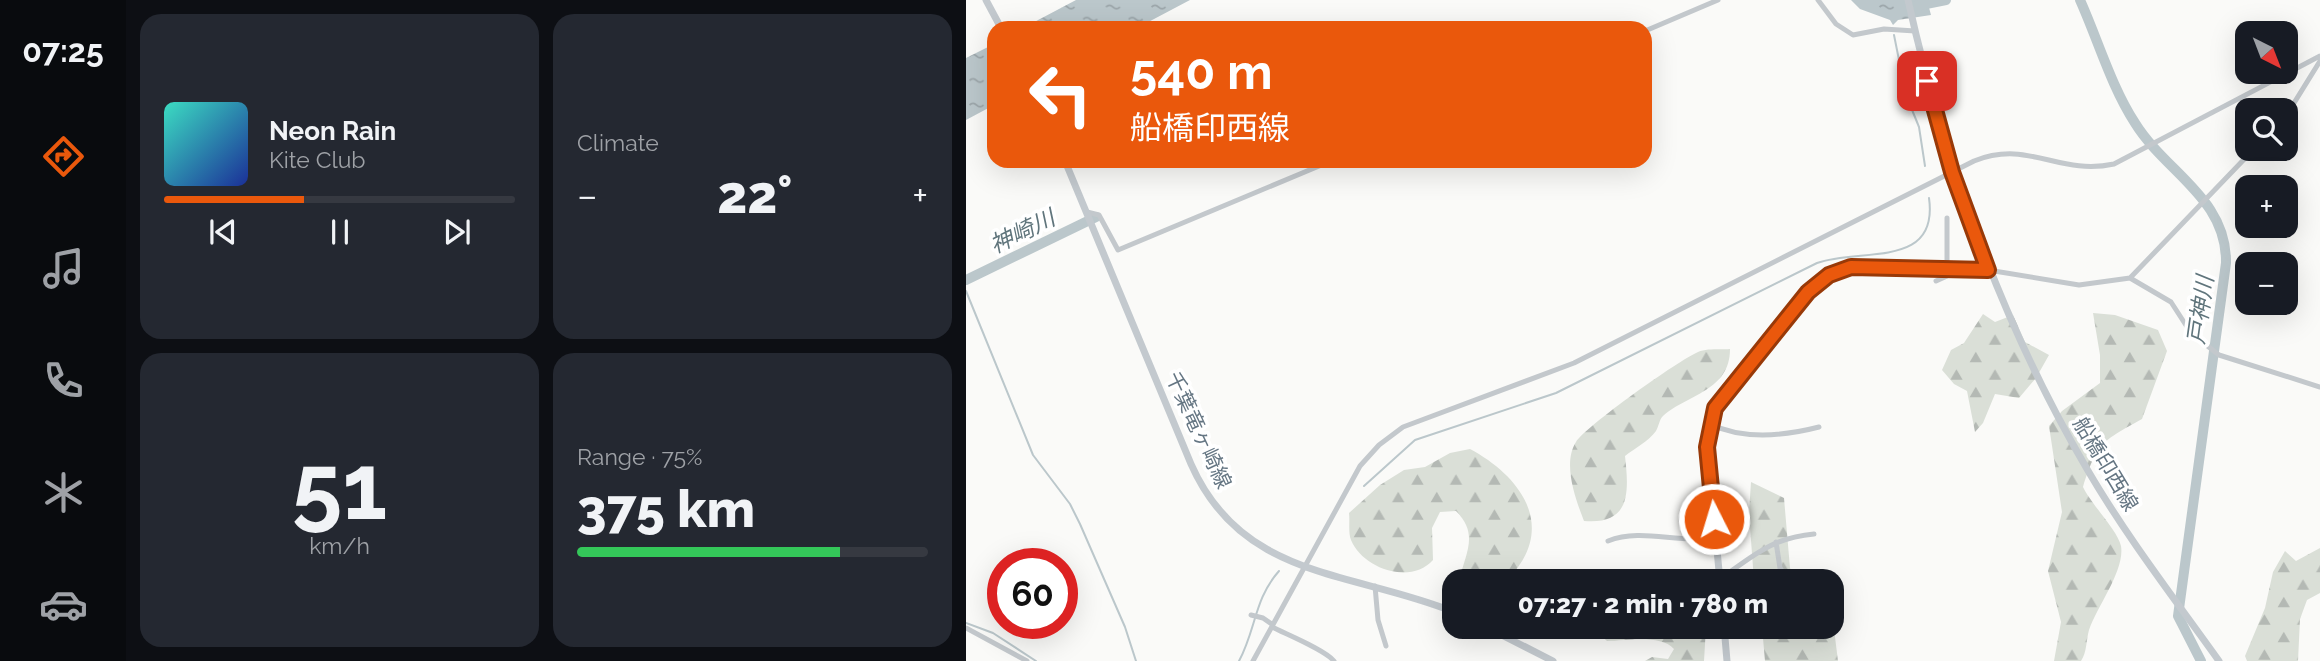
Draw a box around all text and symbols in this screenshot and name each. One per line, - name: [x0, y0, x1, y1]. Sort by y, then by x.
- north arrow: [2235, 21, 2298, 84]
- map controls: [2235, 21, 2298, 315]
- text: 07:25: [22, 32, 104, 69]
- text: 540 m: [1130, 43, 1273, 100]
- icon: left: [1015, 49, 1106, 140]
- pin: [1897, 51, 1957, 111]
- icon: arrive: [1908, 62, 1946, 100]
- button: search: [2235, 98, 2298, 161]
- text: 船橋印西線: [1130, 109, 1290, 146]
- text: Neon Rain: [269, 116, 396, 146]
- text: Climate: [577, 129, 659, 156]
- icon: directions: [39, 132, 88, 181]
- text: Kite Club: [269, 146, 366, 173]
- text: 22°: [717, 164, 793, 225]
- text: −: [577, 173, 597, 218]
- text: +: [912, 173, 928, 218]
- button: +: [2235, 175, 2298, 238]
- water label: 神崎川: [985, 202, 1062, 258]
- icon: previous: [204, 213, 242, 251]
- icon: pause: [321, 213, 359, 251]
- icon: next: [438, 213, 476, 251]
- icon: music: [39, 244, 88, 293]
- button: −: [2235, 252, 2298, 315]
- water label: 戸神川: [2182, 271, 2219, 346]
- icon: phone: [39, 356, 88, 405]
- street label: 千葉竜ヶ崎線: [1161, 368, 1237, 492]
- street label: 船橋印西線: [2068, 413, 2144, 515]
- text: 51: [292, 433, 387, 540]
- text: Range · 75%: [577, 443, 702, 470]
- icon: climate: [39, 468, 88, 517]
- text: 375 km: [577, 478, 755, 539]
- position arrow: [1677, 482, 1751, 556]
- text: km/h: [309, 532, 370, 559]
- speed limit sign: 60: [987, 548, 1078, 639]
- icon: car: [39, 580, 88, 629]
- text: 07:27 · 2 min · 780 m: [1518, 589, 1768, 619]

